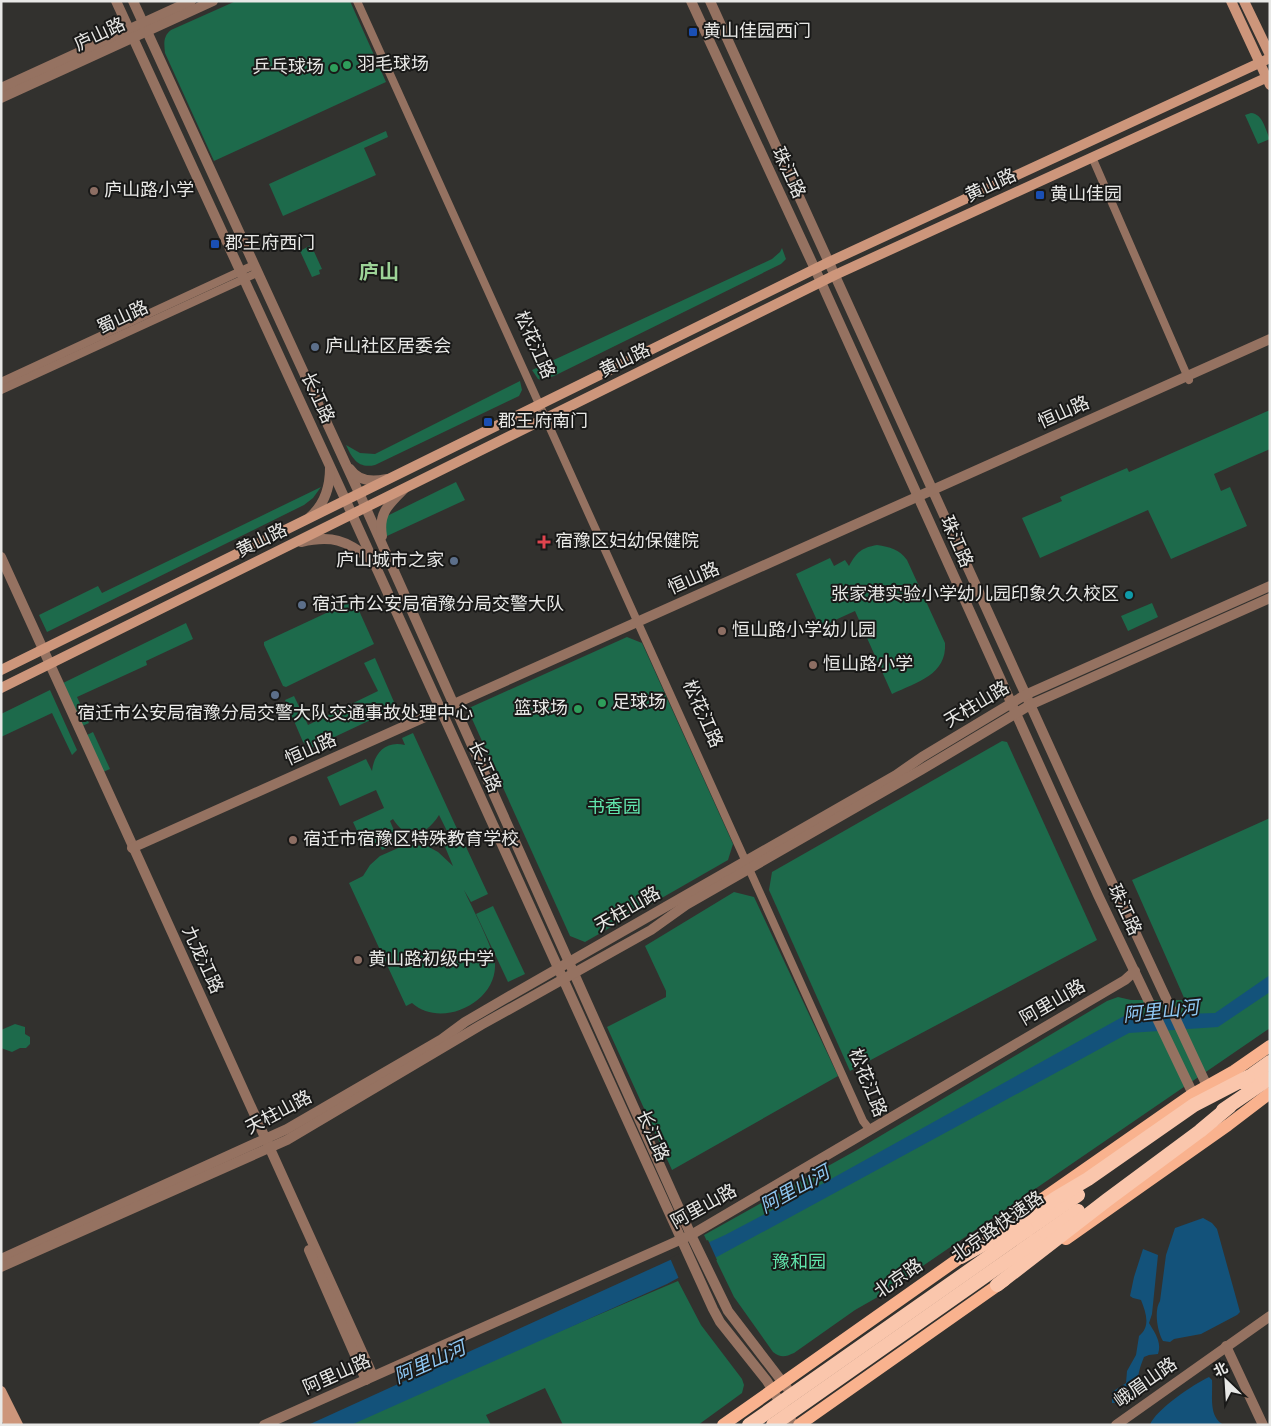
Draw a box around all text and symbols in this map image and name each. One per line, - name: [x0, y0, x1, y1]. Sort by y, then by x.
- street label: 庐山路: [71, 14, 128, 55]
- place label: 黄山佳园西门: [703, 21, 811, 41]
- marker: 黄山佳园西门: [687, 26, 699, 38]
- place label: 羽毛球场: [357, 54, 429, 74]
- place label: 乒乓球场: [252, 57, 324, 77]
- marker: 羽毛球场: [341, 59, 353, 71]
- marker: 乒乓球场: [328, 62, 340, 74]
- street label: 珠江路: [768, 144, 809, 201]
- street label: 黄山路: [962, 165, 1019, 206]
- place label: 庐山路小学: [104, 180, 194, 200]
- place label: 黄山佳园: [1050, 184, 1122, 204]
- marker: 庐山路小学: [88, 185, 100, 197]
- marker: 黄山佳园: [1034, 189, 1046, 201]
- place label: 郡王府西门: [225, 233, 315, 253]
- marker: 郡王府西门: [209, 238, 221, 250]
- district label: 庐山: [359, 261, 399, 283]
- street label: 蜀山路: [94, 297, 151, 338]
- street label: 松花江路: [511, 308, 559, 382]
- place label: 庐山社区居委会: [325, 336, 451, 356]
- street label: 黄山路: [596, 339, 653, 381]
- marker: 庐山社区居委会: [309, 341, 321, 353]
- street label: 长江路: [297, 369, 338, 426]
- street label: 恒山路: [1035, 392, 1092, 432]
- place label: 郡王府南门: [498, 411, 588, 431]
- marker: 郡王府南门: [482, 416, 494, 428]
- street label: 珠江路: [937, 513, 977, 570]
- street label: 黄山路: [233, 519, 290, 561]
- place label: 宿豫区妇幼保健院: [555, 531, 699, 551]
- marker: 宿豫区妇幼保健院: [537, 535, 551, 549]
- place label: 庐山城市之家: [336, 550, 444, 570]
- marker: 庐山城市之家: [448, 555, 460, 567]
- street label: 恒山路: [665, 558, 722, 598]
- place label: 张家港实验小学幼儿园印象久久校区: [831, 584, 1119, 604]
- marker: 张家港实验小学幼儿园印象久久校区: [1123, 589, 1135, 601]
- place label: 宿迁市公安局宿豫分局交警大队: [312, 594, 564, 614]
- marker: 宿迁市公安局宿豫分局交警大队: [296, 599, 308, 611]
- place label: 恒山路小学幼儿园: [732, 620, 876, 640]
- marker: 恒山路小学幼儿园: [716, 625, 728, 637]
- place label: 恒山路小学: [823, 654, 913, 674]
- marker: 恒山路小学: [807, 659, 819, 671]
- street label: 松花江路: [679, 677, 727, 751]
- street label: 天柱山路: [940, 677, 1012, 731]
- marker: 宿迁市公安局宿豫分局交警大队交通事故处理中心: [269, 689, 281, 701]
- place label: 足球场: [612, 692, 666, 712]
- marker: 足球场: [596, 697, 608, 709]
- place label: 篮球场: [514, 698, 568, 718]
- place label: 宿迁市公安局宿豫分局交警大队交通事故处理中心: [77, 703, 473, 723]
- marker: 篮球场: [572, 703, 584, 715]
- street label: 恒山路: [282, 729, 339, 769]
- street label: 长江路: [465, 738, 505, 795]
- park label: 书香园: [587, 797, 641, 817]
- place label: 宿迁市宿豫区特殊教育学校: [303, 829, 519, 849]
- marker: 宿迁市宿豫区特殊教育学校: [287, 834, 299, 846]
- street label: 珠江路: [1104, 881, 1145, 938]
- street label: 天柱山路: [591, 882, 664, 936]
- street label: 九龙江路: [179, 923, 227, 996]
- place label: 黄山路初级中学: [368, 949, 494, 969]
- marker: 黄山路初级中学: [352, 954, 364, 966]
- street label: 阿里山路: [1016, 975, 1089, 1029]
- water label: 阿里山河: [1122, 997, 1204, 1025]
- street label: 松花江路: [845, 1046, 891, 1120]
- street label: 天柱山路: [242, 1086, 315, 1138]
- street label: 长江路: [633, 1107, 673, 1164]
- water label: 阿里山河: [757, 1160, 836, 1217]
- street label: 阿里山路: [667, 1180, 740, 1232]
- street label: 北京路快速路: [947, 1187, 1047, 1265]
- park label: 豫和园: [772, 1252, 826, 1272]
- street label: 北京路: [871, 1255, 926, 1302]
- water label: 阿里山河: [391, 1336, 472, 1387]
- street label: 阿里山路: [300, 1350, 374, 1398]
- street label: 峨眉山路: [1110, 1353, 1181, 1411]
- north arrow: [1201, 1356, 1251, 1406]
- text: 北: [1211, 1360, 1230, 1379]

